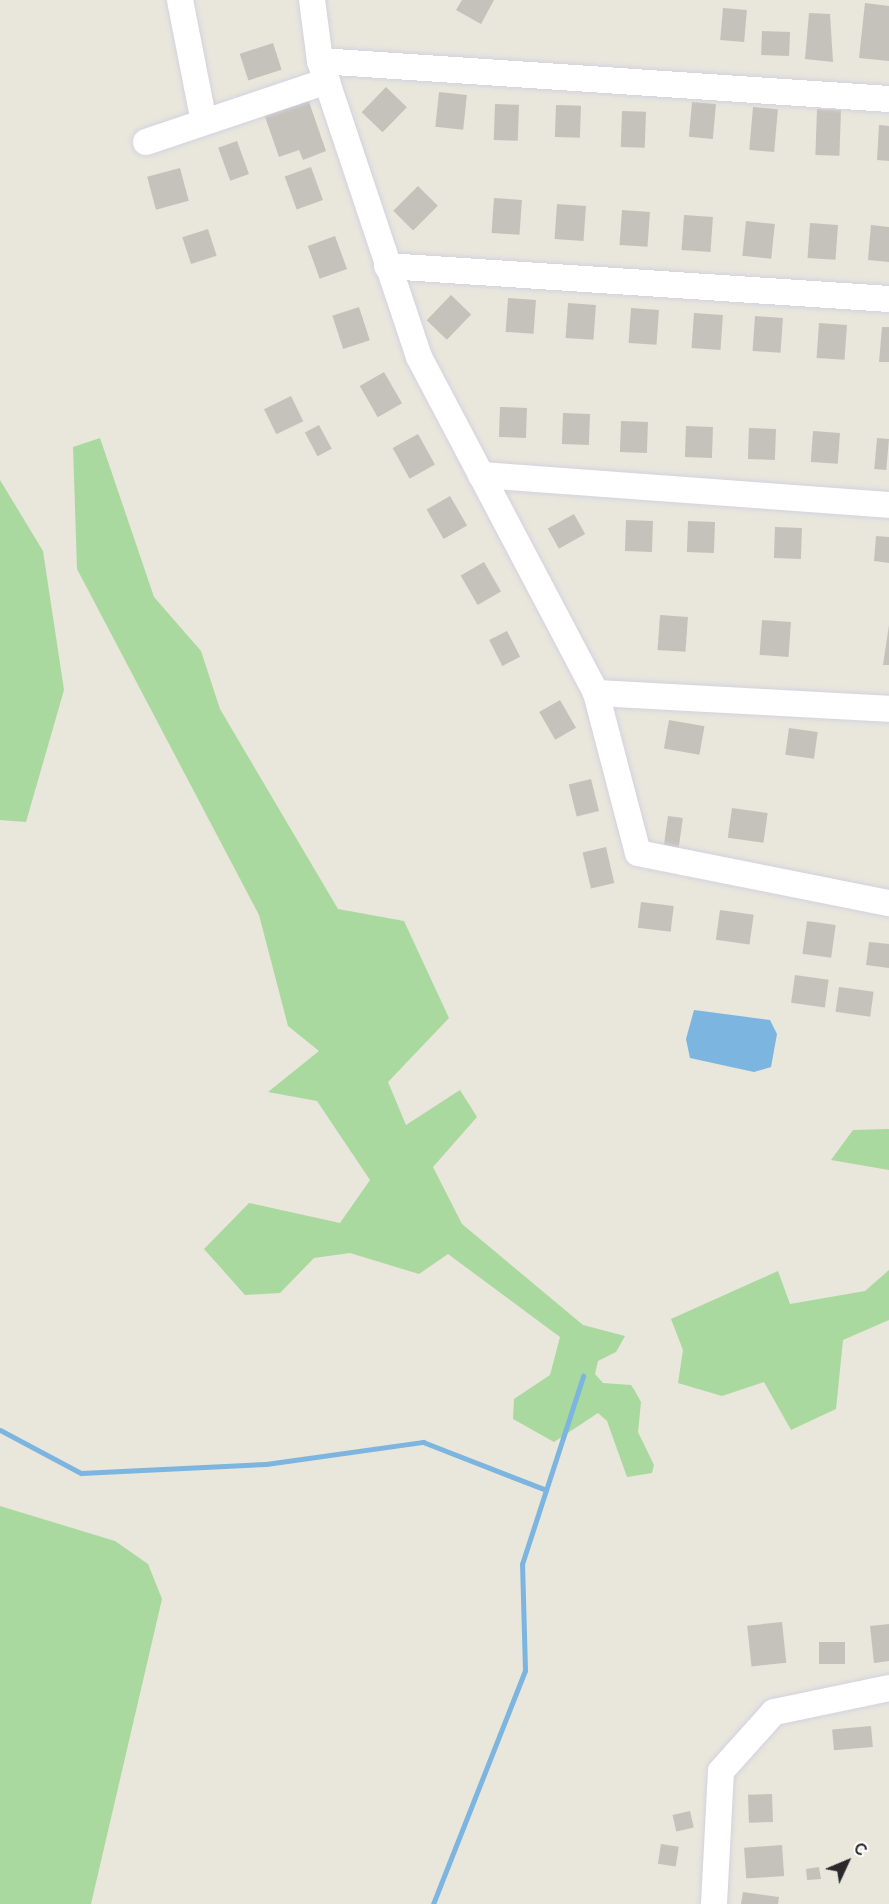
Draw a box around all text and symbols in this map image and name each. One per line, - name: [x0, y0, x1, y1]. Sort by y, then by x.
- north arrow: [817, 1832, 877, 1892]
- text: С: [850, 1839, 871, 1860]

